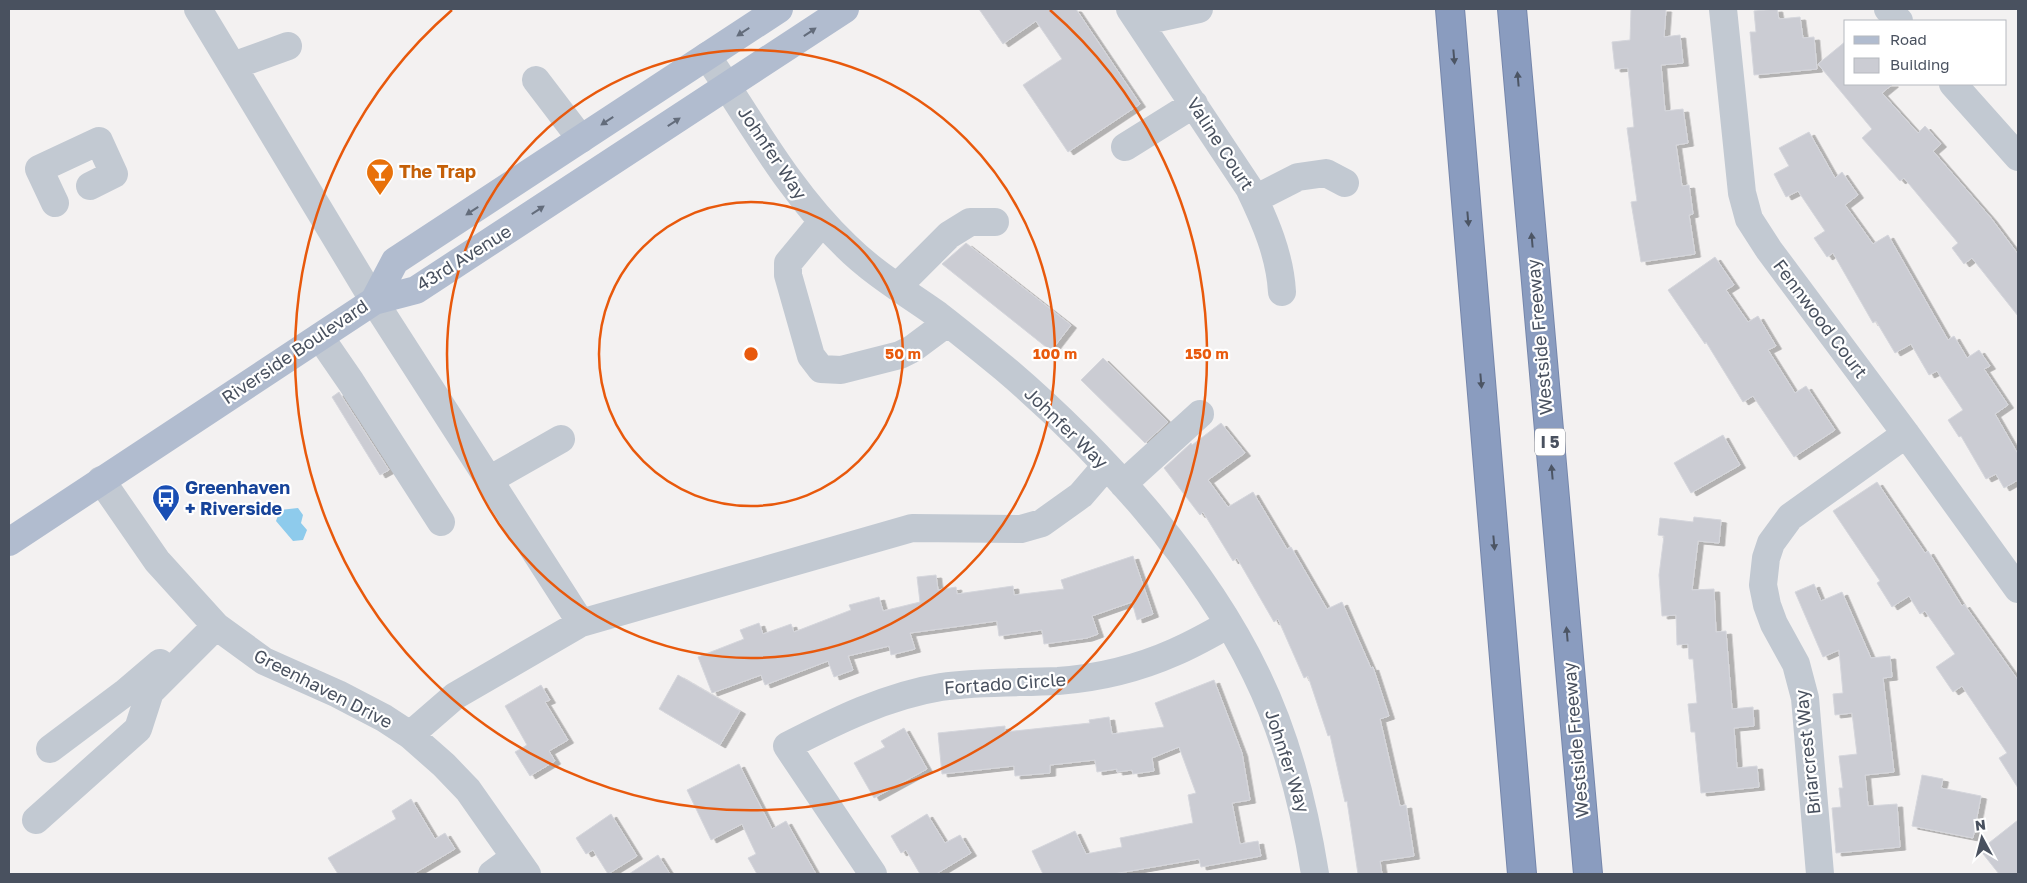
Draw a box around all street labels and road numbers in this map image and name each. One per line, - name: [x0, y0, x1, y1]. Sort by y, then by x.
- street label: Valine Court: [1183, 93, 1259, 194]
- street label: Johnfer Way: [734, 102, 812, 203]
- street label: 43rd Avenue: [412, 219, 515, 295]
- street label: Fennwood Court: [1769, 255, 1873, 382]
- street label: Westside Freeway: [1521, 258, 1557, 416]
- street label: Riverside Boulevard: [217, 294, 372, 408]
- street label: Johnfer Way: [1020, 382, 1113, 473]
- road number: I 5: [1535, 428, 1565, 456]
- street label: Greenhaven Drive: [250, 644, 396, 733]
- street label: Westside Freeway: [1557, 661, 1593, 819]
- street label: Fortado Circle: [943, 668, 1067, 698]
- street label: Briarcrest Way: [1789, 688, 1825, 816]
- street label: Johnfer Way: [1261, 706, 1315, 815]

